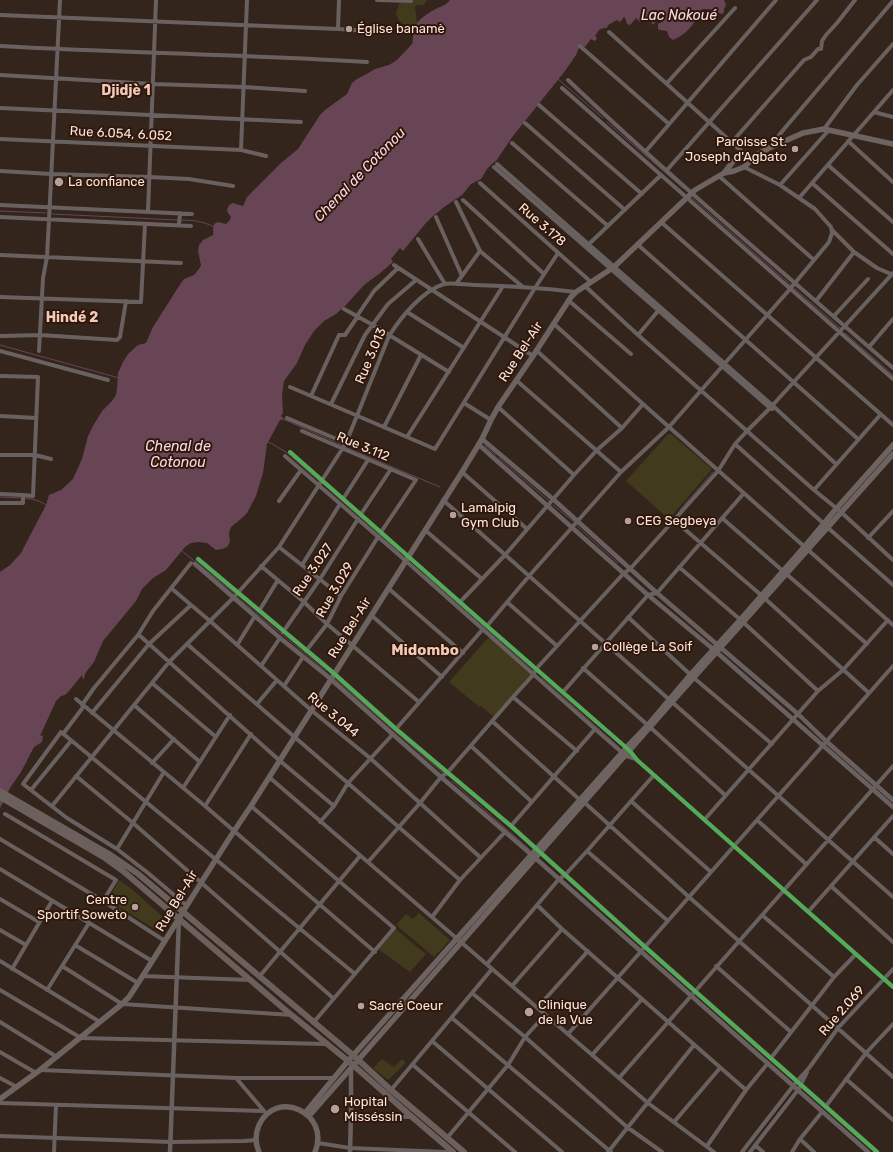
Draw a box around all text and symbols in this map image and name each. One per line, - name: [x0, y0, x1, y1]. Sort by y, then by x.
- water label: Lac Nokoué: [641, 8, 717, 24]
- place label: Église banamè: [357, 21, 445, 37]
- marker: Église banamè: [344, 24, 354, 34]
- district label: Djidjè 1: [101, 83, 151, 99]
- street label: Rue 6.054, 6.052: [69, 124, 173, 144]
- water label: Chenal de Cotonou: [311, 124, 409, 226]
- place label: Paroisse St. Joseph d'Agbato: [685, 134, 787, 165]
- marker: Paroisse St. Joseph d'Agbato: [790, 144, 800, 154]
- place label: La confiance: [68, 174, 145, 190]
- marker: La confiance: [53, 176, 65, 188]
- street label: Rue 3.178: [515, 200, 569, 250]
- district label: Hindé 2: [46, 310, 98, 326]
- street label: Rue Bel-Air: [496, 319, 546, 385]
- street label: Rue 3.013: [352, 326, 390, 386]
- street label: Rue 3.112: [334, 429, 392, 465]
- water label: Chenal de Cotonou: [145, 439, 211, 472]
- place label: Lamalpig Gym Club: [461, 500, 519, 531]
- marker: Lamalpig Gym Club: [448, 510, 458, 520]
- place label: CEG Segbeya: [636, 513, 716, 529]
- marker: CEG Segbeya: [623, 516, 633, 526]
- street label: Rue 3.027: [290, 541, 336, 599]
- street label: Rue 3.029: [313, 560, 357, 620]
- street label: Rue Bel-Air: [325, 595, 375, 661]
- place label: Collège La Soif: [603, 639, 692, 655]
- district label: Midombo: [391, 642, 459, 660]
- marker: Collège La Soif: [590, 642, 600, 652]
- street label: Rue 3.044: [304, 689, 362, 741]
- street label: Rue Bel-Air: [153, 868, 201, 934]
- place label: Centre Sportif Soweto: [37, 892, 127, 923]
- marker: Centre Sportif Soweto: [130, 902, 140, 912]
- street label: Rue 2.069: [816, 983, 868, 1039]
- place label: Clinique de la Vue: [538, 997, 593, 1028]
- place label: Sacré Coeur: [369, 998, 443, 1014]
- marker: Sacré Coeur: [356, 1001, 366, 1011]
- marker: Clinique de la Vue: [523, 1006, 535, 1018]
- place label: Hopital Misséssin: [344, 1094, 402, 1125]
- marker: Hopital Misséssin: [329, 1103, 341, 1115]

